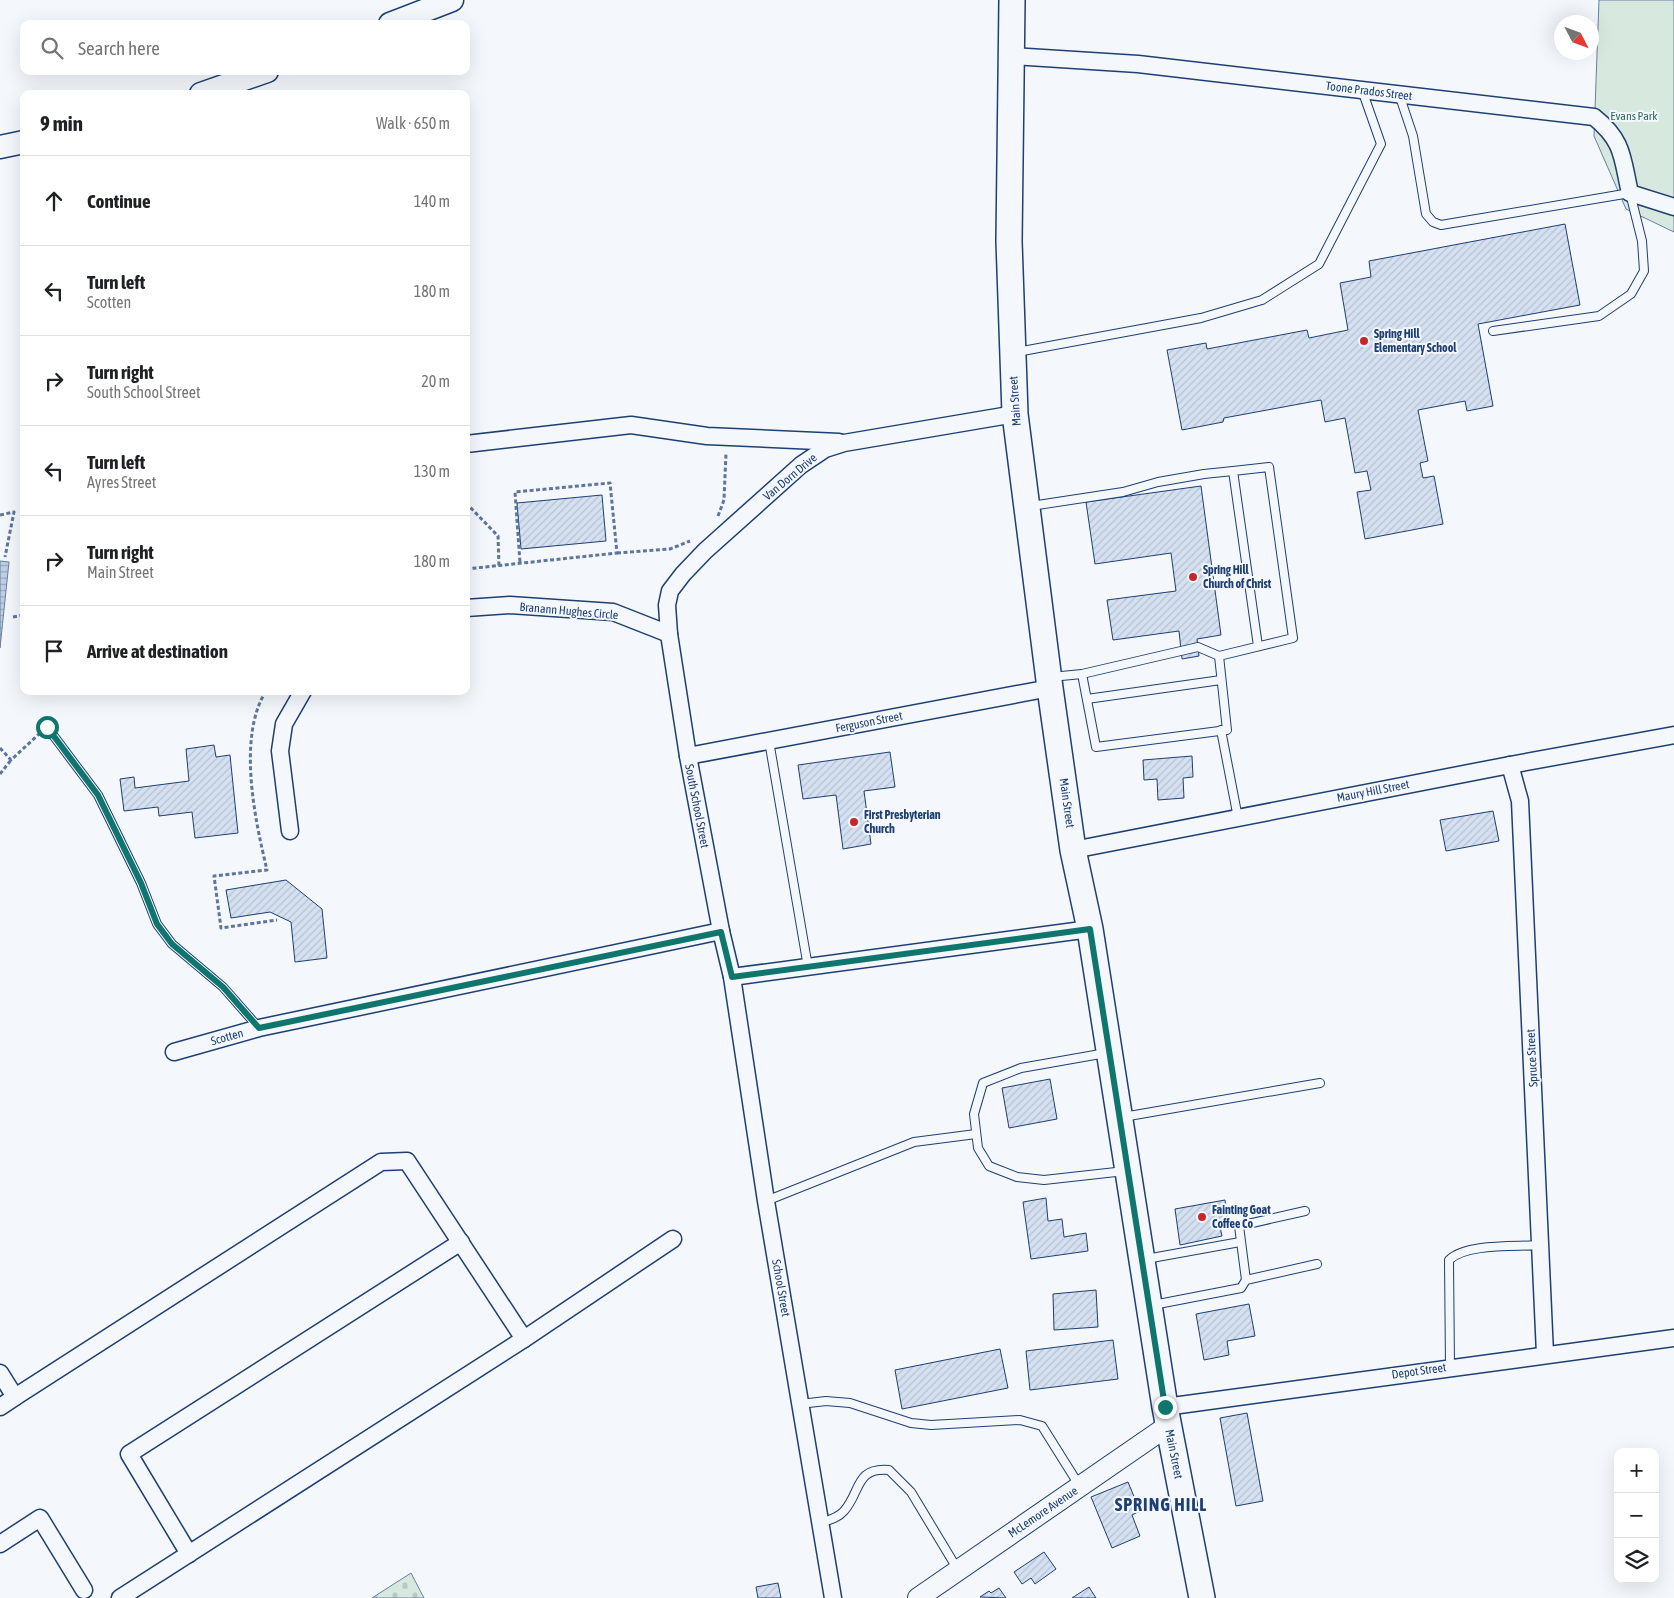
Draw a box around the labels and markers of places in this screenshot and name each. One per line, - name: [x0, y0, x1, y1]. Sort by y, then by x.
- place label: Spring Hill Elementary School: [1374, 327, 1457, 355]
- marker: Spring Hill Elementary School: [1358, 335, 1370, 347]
- place label: Spring Hill Church of Christ: [1203, 563, 1272, 591]
- marker: Spring Hill Church of Christ: [1187, 571, 1199, 583]
- place label: First Presbyterian Church: [864, 808, 941, 836]
- marker: First Presbyterian Church: [848, 816, 860, 828]
- place label: Fainting Goat Coffee Co: [1212, 1203, 1271, 1231]
- marker: Fainting Goat Coffee Co: [1196, 1211, 1208, 1223]

